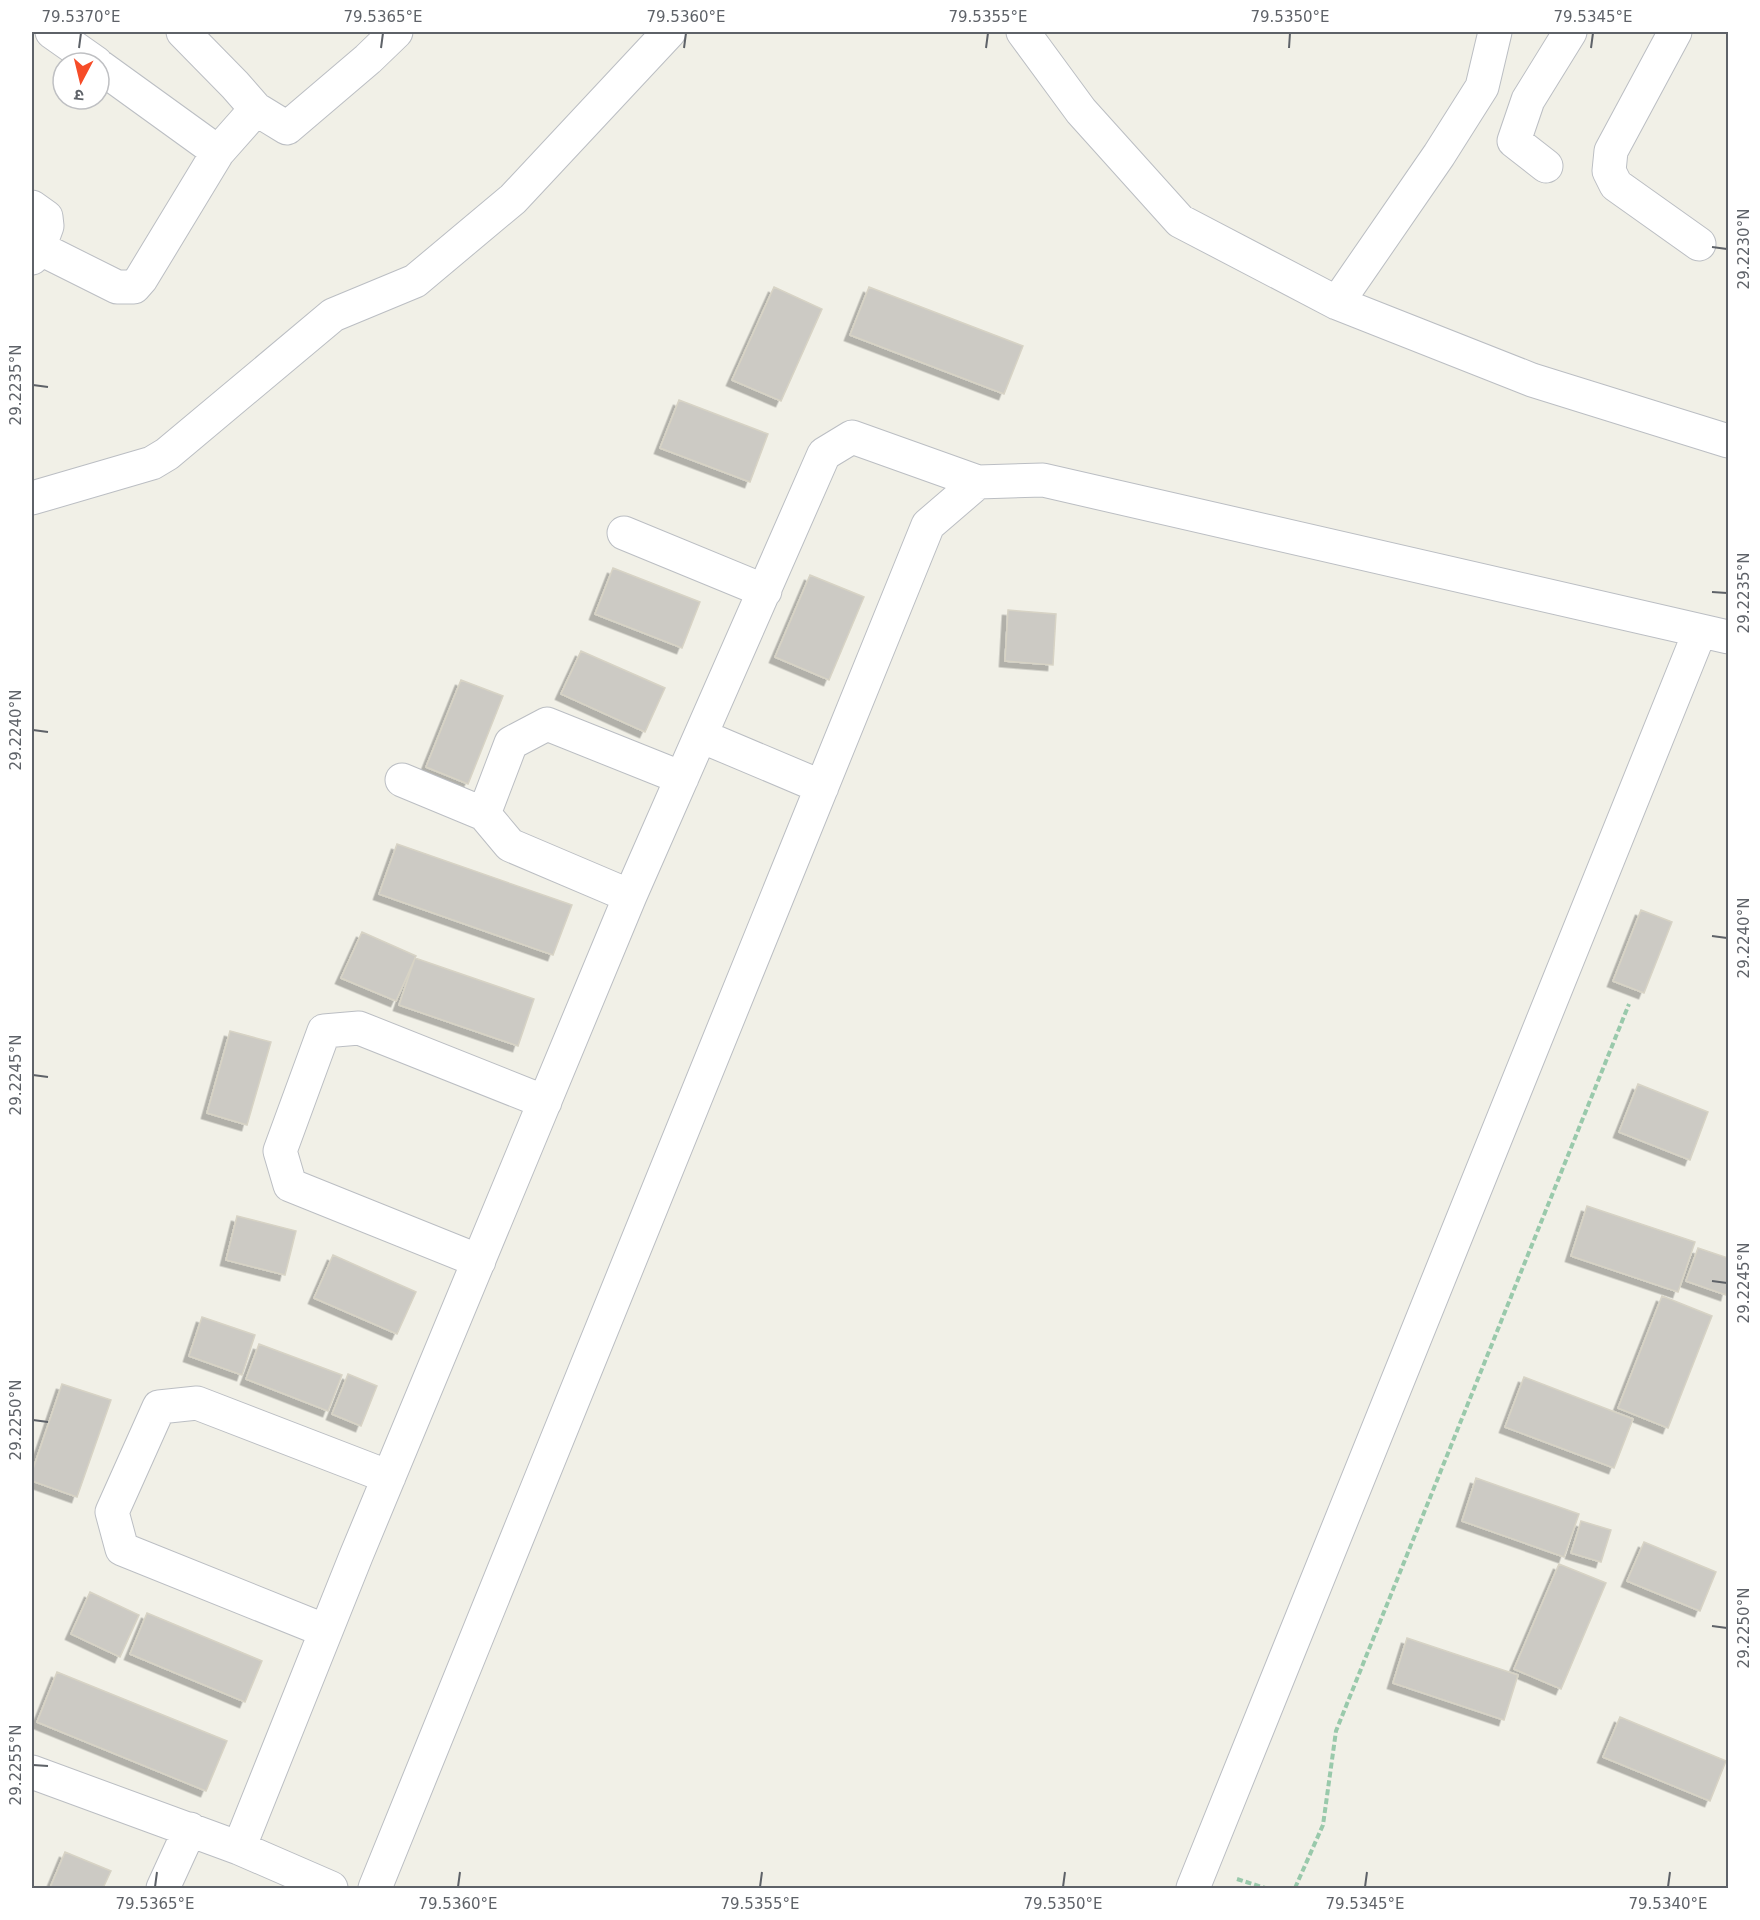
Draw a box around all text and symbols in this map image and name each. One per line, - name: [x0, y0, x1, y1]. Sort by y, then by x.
- text: 79.5370°E: [41, 8, 121, 26]
- text: 79.5365°E: [343, 8, 423, 26]
- text: 79.5360°E: [646, 8, 726, 26]
- text: 79.5355°E: [948, 8, 1028, 26]
- text: 79.5350°E: [1250, 8, 1330, 26]
- text: 79.5345°E: [1553, 8, 1633, 26]
- north arrow: [51, 51, 111, 111]
- text: उ: [73, 85, 85, 105]
- text: 29.2230°N: [1735, 209, 1753, 289]
- text: 29.2235°N: [7, 345, 25, 425]
- text: 29.2235°N: [1735, 553, 1753, 633]
- text: 29.2240°N: [7, 690, 25, 770]
- text: 29.2240°N: [1735, 898, 1753, 978]
- text: 29.2245°N: [7, 1035, 25, 1115]
- text: 29.2245°N: [1735, 1243, 1753, 1323]
- text: 29.2250°N: [7, 1380, 25, 1460]
- text: 29.2250°N: [1735, 1588, 1753, 1668]
- text: 29.2255°N: [7, 1725, 25, 1805]
- text: 79.5365°E: [115, 1895, 195, 1913]
- text: 79.5360°E: [418, 1895, 498, 1913]
- text: 79.5355°E: [720, 1895, 800, 1913]
- text: 79.5350°E: [1023, 1895, 1103, 1913]
- text: 79.5345°E: [1325, 1895, 1405, 1913]
- text: 79.5340°E: [1628, 1895, 1708, 1913]

